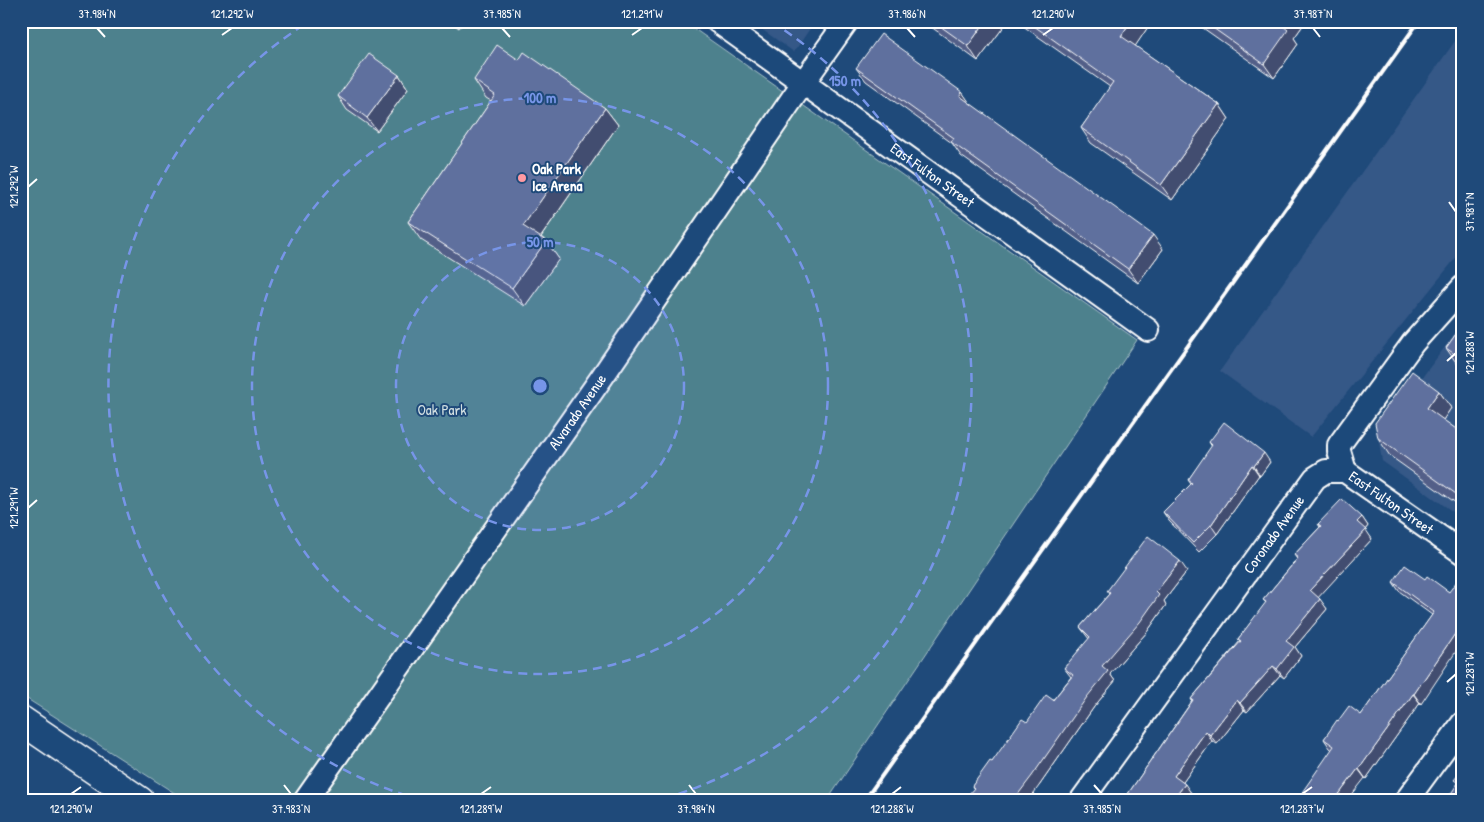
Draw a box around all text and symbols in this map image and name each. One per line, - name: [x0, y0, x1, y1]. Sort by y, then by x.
- text: 37.984°N: [78, 5, 116, 22]
- text: 121.292°W: [211, 5, 254, 22]
- text: 37.985°N: [483, 5, 521, 22]
- text: 121.291°W: [621, 5, 663, 22]
- text: 37.986°N: [888, 5, 926, 22]
- text: 121.290°W: [1032, 5, 1075, 22]
- text: 37.987°N: [1294, 5, 1332, 22]
- text: 150 m: [829, 70, 861, 91]
- text: 100 m: [524, 87, 556, 108]
- street label: East Fulton Street: [886, 138, 980, 213]
- place label: Oak Park Ice Arena: [532, 158, 583, 196]
- text: 121.292°W: [5, 165, 22, 208]
- marker: Oak Park Ice Arena: [516, 172, 528, 184]
- text: 37.987°N: [1461, 193, 1478, 231]
- text: 50 m: [527, 231, 553, 252]
- text: 121.288°W: [1461, 331, 1478, 375]
- street label: Alvarado Avenue: [543, 370, 611, 454]
- centre of rings: [531, 377, 549, 395]
- park label: Oak Park: [418, 399, 467, 420]
- street label: East Fulton Street: [1345, 466, 1439, 540]
- text: 121.291°W: [5, 487, 22, 529]
- street label: Coronado Avenue: [1238, 491, 1309, 578]
- text: 121.287°W: [1461, 651, 1478, 696]
- text: 121.290°W: [50, 800, 93, 817]
- text: 37.983°N: [272, 800, 310, 817]
- text: 121.289°W: [460, 800, 503, 817]
- text: 37.984°N: [677, 800, 715, 817]
- text: 121.288°W: [870, 800, 914, 817]
- text: 37.985°N: [1083, 800, 1121, 817]
- text: 121.287°W: [1280, 800, 1325, 817]

